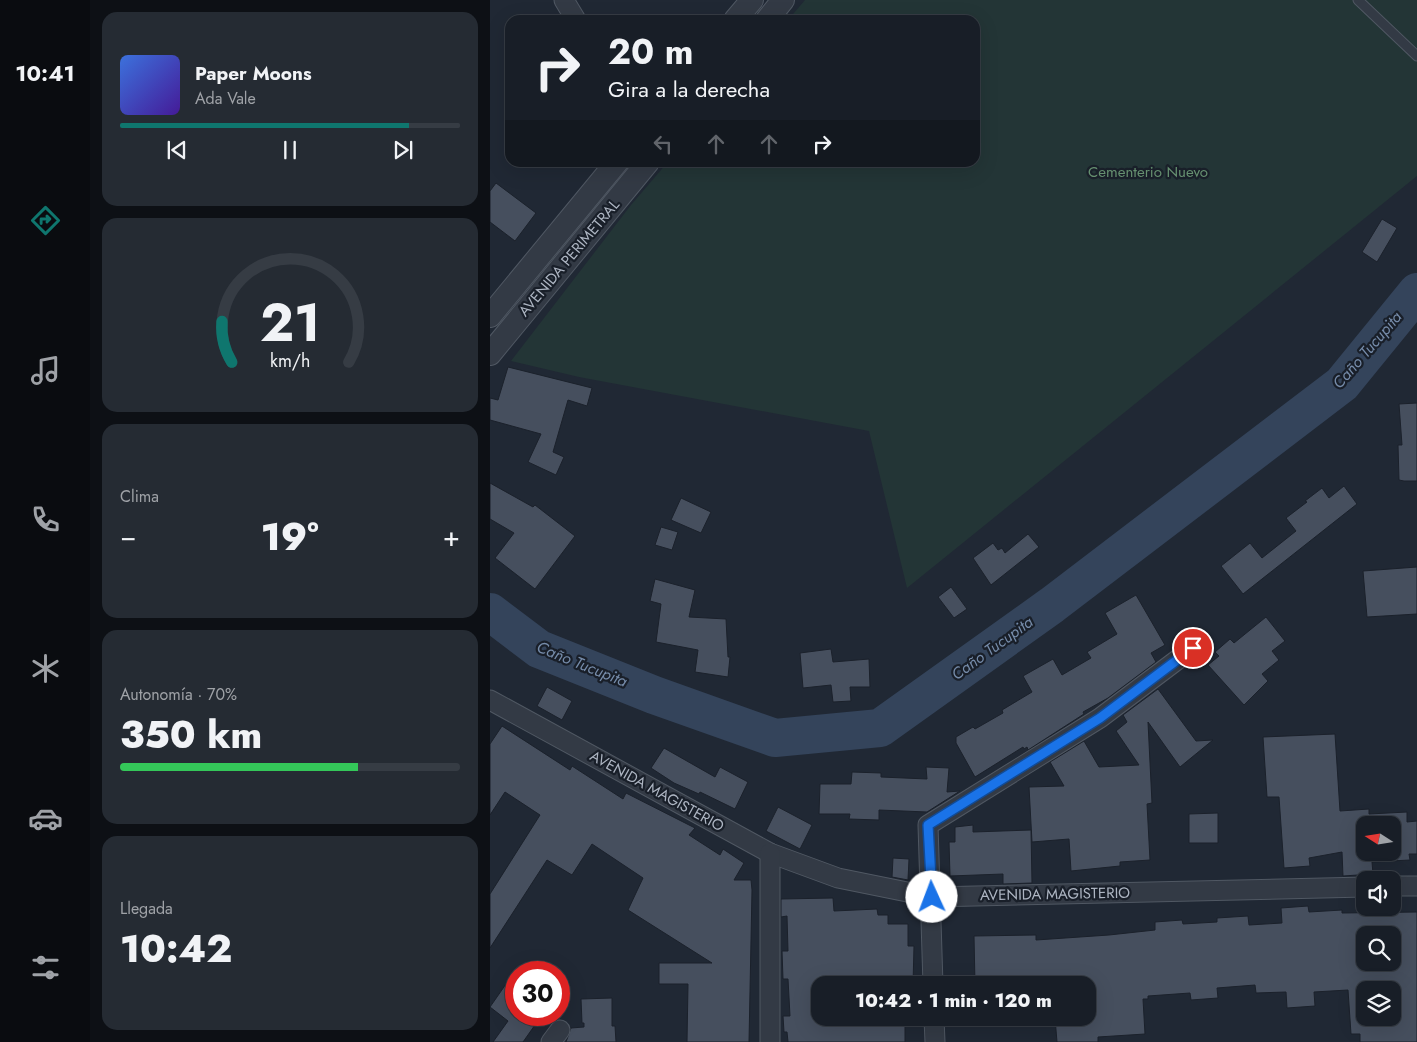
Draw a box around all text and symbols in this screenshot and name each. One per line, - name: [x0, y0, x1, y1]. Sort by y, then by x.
- text: 20 m: [608, 27, 693, 77]
- icon: right: [525, 35, 590, 100]
- text: 10:41: [15, 57, 75, 89]
- text: Paper Moons: [195, 60, 312, 87]
- text: Gira a la derecha: [608, 73, 770, 105]
- text: Ada Vale: [195, 87, 256, 110]
- icon: left: [649, 130, 677, 158]
- icon: ahead: [702, 130, 730, 158]
- icon: ahead: [755, 130, 783, 158]
- icon: right: [808, 130, 836, 158]
- icon: previous: [163, 136, 191, 164]
- icon: pause: [276, 136, 304, 164]
- icon: next: [389, 136, 417, 164]
- park label: Cementerio Nuevo: [1088, 161, 1208, 183]
- street label: AVENIDA PERIMETRAL: [513, 194, 625, 321]
- icon: directions: [28, 203, 63, 238]
- text: 21: [260, 285, 320, 361]
- water label: Caño Tucupita: [1327, 306, 1407, 394]
- text: km/h: [270, 348, 310, 374]
- icon: music: [28, 353, 63, 388]
- text: Clima: [120, 485, 159, 508]
- icon: phone: [28, 502, 63, 537]
- text: 19°: [261, 509, 319, 564]
- text: −: [120, 516, 137, 557]
- text: +: [443, 516, 460, 557]
- water label: Caño Tucupita: [946, 610, 1038, 686]
- pin: [1172, 627, 1214, 669]
- icon: arrive: [1179, 634, 1207, 662]
- water label: Caño Tucupita: [533, 635, 631, 693]
- icon: climate: [28, 651, 63, 686]
- text: Autonomía · 70%: [120, 683, 237, 706]
- text: 350 km: [120, 707, 262, 762]
- street label: AVENIDA MAGISTERIO: [586, 745, 728, 837]
- icon: car: [28, 801, 63, 836]
- north arrow: [1356, 816, 1401, 861]
- map controls: [1356, 816, 1401, 1026]
- position arrow: [905, 870, 957, 922]
- button: sound: [1356, 871, 1401, 916]
- street label: AVENIDA MAGISTERIO: [980, 882, 1130, 906]
- text: Llegada: [120, 897, 173, 920]
- text: 10:42: [120, 921, 232, 976]
- button: search: [1356, 926, 1401, 971]
- icon: filters: [28, 950, 63, 985]
- speed limit sign: 30: [505, 961, 570, 1026]
- button: layers: [1356, 981, 1401, 1026]
- text: 10:42 · 1 min · 120 m: [855, 987, 1052, 1014]

